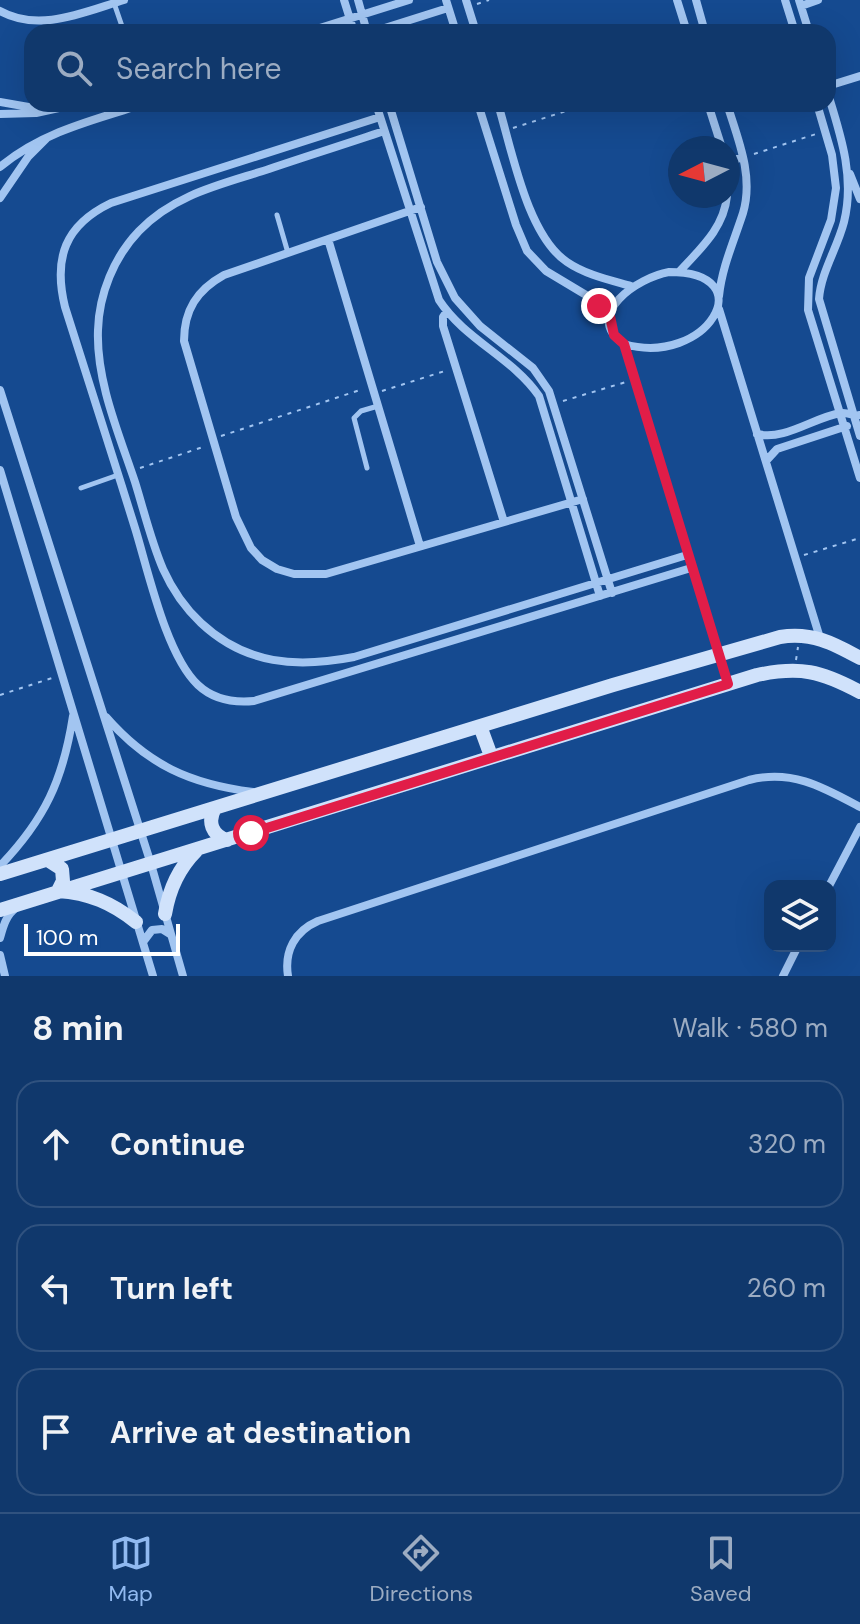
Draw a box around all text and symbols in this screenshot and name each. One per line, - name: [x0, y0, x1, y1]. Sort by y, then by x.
- search box: [24, 24, 836, 112]
- icon: search: [52, 46, 96, 90]
- text: Search here: [116, 49, 282, 88]
- north arrow: [668, 136, 740, 208]
- route end: [581, 288, 617, 324]
- route start: [233, 815, 269, 851]
- map controls: [764, 880, 836, 952]
- button: layers: [764, 880, 836, 952]
- scale bar: [24, 920, 180, 956]
- text: 100 m: [36, 923, 98, 952]
- text: 8 min: [32, 1006, 124, 1051]
- text: Walk · 580 m: [673, 1011, 828, 1045]
- icon: ahead: [34, 1122, 78, 1166]
- text: Continue: [110, 1125, 245, 1164]
- text: 320 m: [748, 1127, 826, 1161]
- icon: left: [34, 1266, 78, 1310]
- text: Turn left: [110, 1269, 233, 1308]
- text: 260 m: [747, 1271, 826, 1305]
- icon: arrive: [34, 1410, 78, 1454]
- text: Arrive at destination: [110, 1413, 411, 1452]
- tab: Map: [108, 1531, 153, 1608]
- tab: Directions: [370, 1531, 473, 1608]
- tab: Saved: [690, 1531, 752, 1608]

